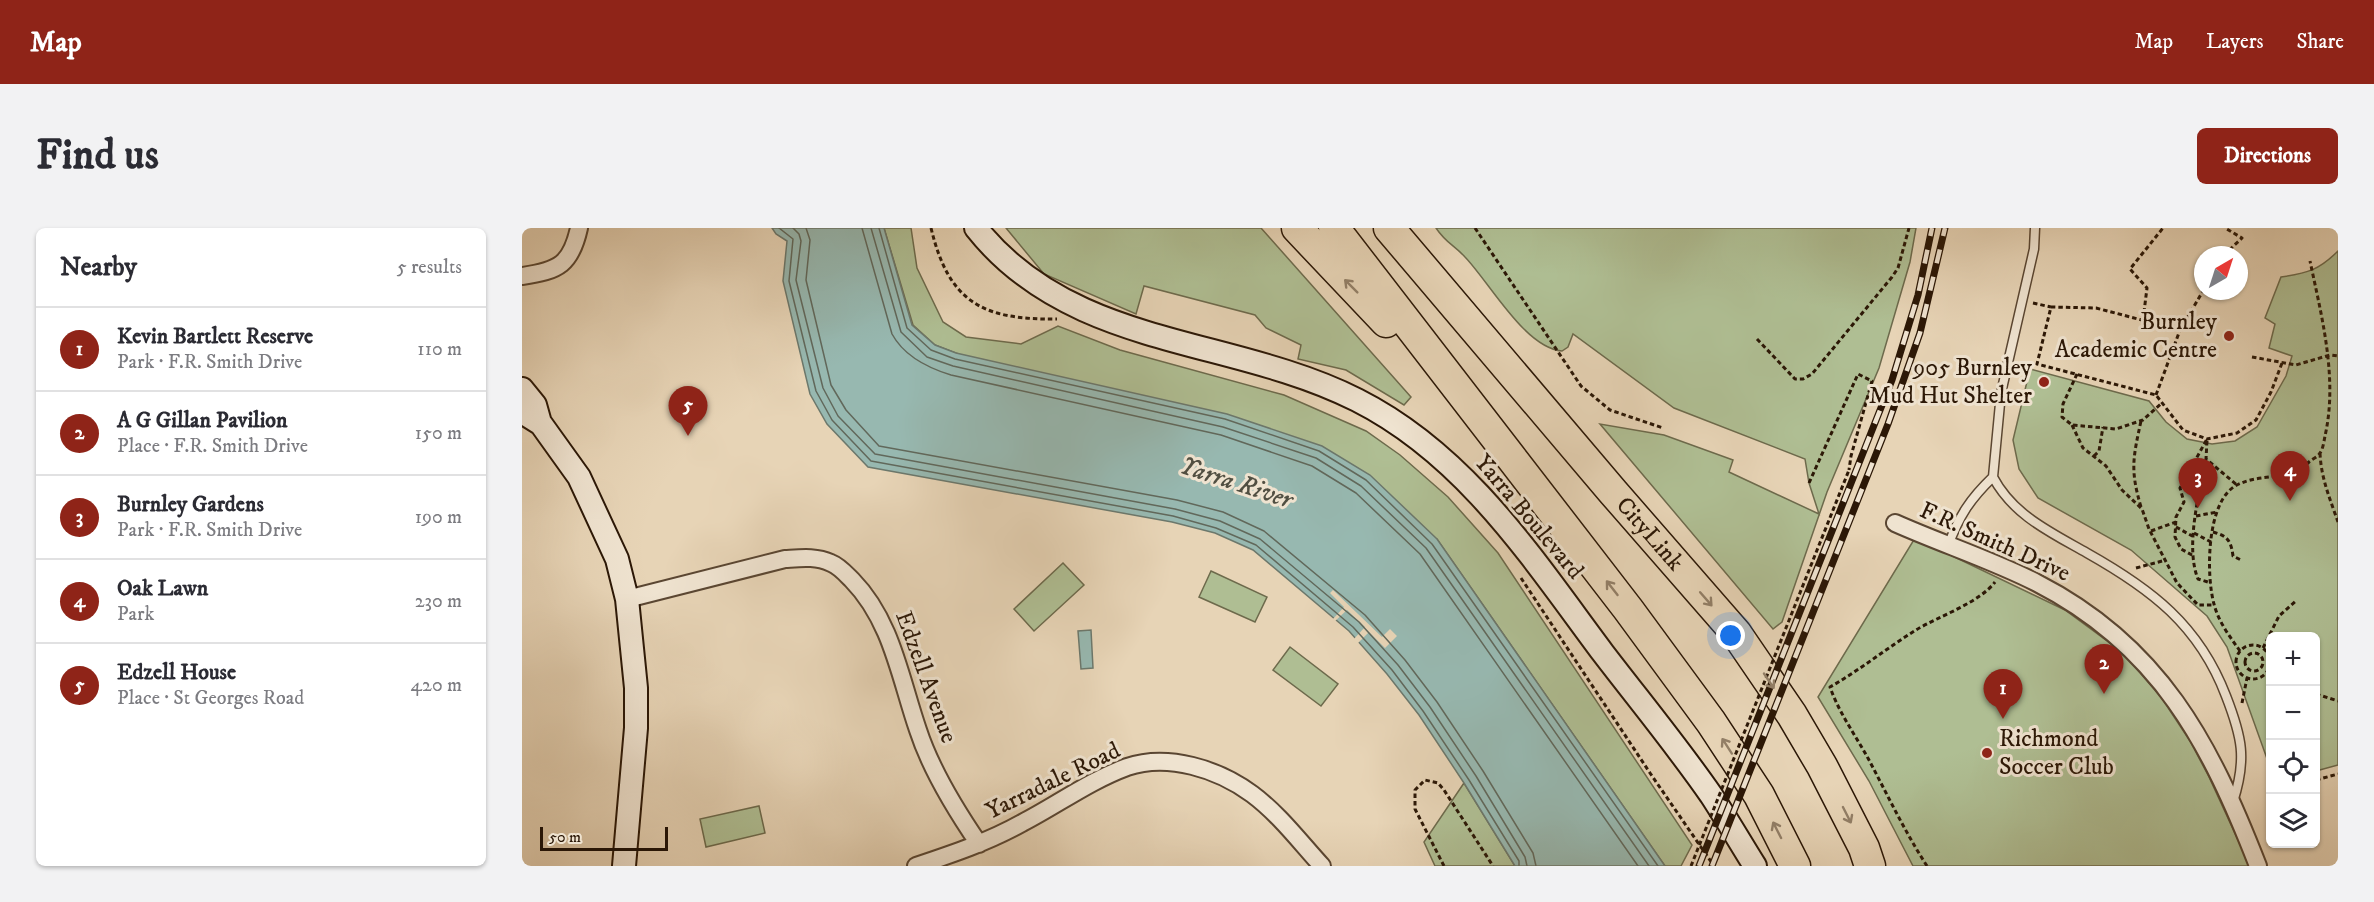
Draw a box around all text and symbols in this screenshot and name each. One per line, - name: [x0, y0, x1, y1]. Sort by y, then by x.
- text: Map: [30, 25, 82, 60]
- text: Map: [2134, 29, 2173, 55]
- text: Layers: [2206, 29, 2264, 55]
- text: Share: [2297, 29, 2344, 55]
- button: Directions: [2197, 128, 2338, 184]
- text: Find us: [36, 130, 159, 182]
- north arrow: [2194, 246, 2248, 300]
- text: Nearby: [60, 251, 137, 284]
- text: 5 results: [397, 255, 462, 280]
- one-way arrow: [1344, 279, 1359, 294]
- place label: Burnley Academic Centre: [2055, 307, 2218, 365]
- text: Kevin Bartlett Reserve: [117, 323, 313, 350]
- marker: Burnley Academic Centre: [2222, 329, 2236, 343]
- text: 1: [76, 337, 83, 362]
- text: 110 m: [417, 337, 462, 362]
- text: Park · F.R. Smith Drive: [117, 350, 302, 375]
- place label: 905 Burnley Mud Hut Shelter: [1869, 353, 2033, 411]
- marker: 905 Burnley Mud Hut Shelter: [2037, 375, 2051, 389]
- pin: 5: [668, 386, 708, 436]
- text: A G Gillan Pavilion: [117, 407, 288, 434]
- text: 2: [75, 421, 84, 446]
- text: 150 m: [415, 421, 462, 446]
- text: Place · F.R. Smith Drive: [117, 434, 308, 459]
- street label: Yarra Boulevard: [1468, 448, 1590, 586]
- water label: Yarra River: [1176, 449, 1298, 517]
- pin: 4: [2270, 452, 2310, 501]
- pin: 3: [2178, 458, 2218, 508]
- text: Burnley Gardens: [117, 491, 264, 518]
- street label: CityLink: [1609, 491, 1690, 577]
- street label: F.R. Smith Drive: [1915, 495, 2075, 589]
- text: 3: [76, 505, 83, 530]
- text: 190 m: [415, 505, 462, 530]
- text: Park · F.R. Smith Drive: [117, 518, 302, 543]
- text: Oak Lawn: [117, 575, 208, 602]
- one-way arrow: [1606, 581, 1618, 597]
- text: 4: [74, 589, 85, 614]
- text: 230 m: [415, 589, 462, 614]
- one-way arrow: [1700, 591, 1713, 607]
- text: Park: [117, 602, 154, 627]
- street label: Edzell Avenue: [888, 607, 964, 747]
- your location: [1716, 621, 1745, 650]
- map controls: [2266, 632, 2320, 848]
- button: +: [2266, 632, 2320, 686]
- pin: 2: [2084, 644, 2124, 694]
- text: Edzell House: [117, 659, 236, 686]
- pin: 1: [1984, 670, 2022, 719]
- one-way arrow: [1763, 672, 1775, 689]
- text: 5: [75, 673, 84, 698]
- text: 420 m: [411, 673, 462, 698]
- text: Place · St Georges Road: [117, 686, 304, 711]
- button: −: [2266, 686, 2320, 740]
- place label: Richmond Soccer Club: [1999, 724, 2114, 782]
- street label: Yarradale Road: [981, 736, 1125, 826]
- one-way arrow: [1721, 738, 1733, 755]
- button: locate: [2266, 740, 2320, 794]
- marker: Richmond Soccer Club: [1980, 746, 1994, 760]
- button: layers: [2266, 794, 2320, 848]
- one-way arrow: [1842, 806, 1853, 824]
- one-way arrow: [1771, 822, 1782, 840]
- scale bar: [540, 824, 668, 852]
- text: 50 m: [549, 827, 581, 847]

